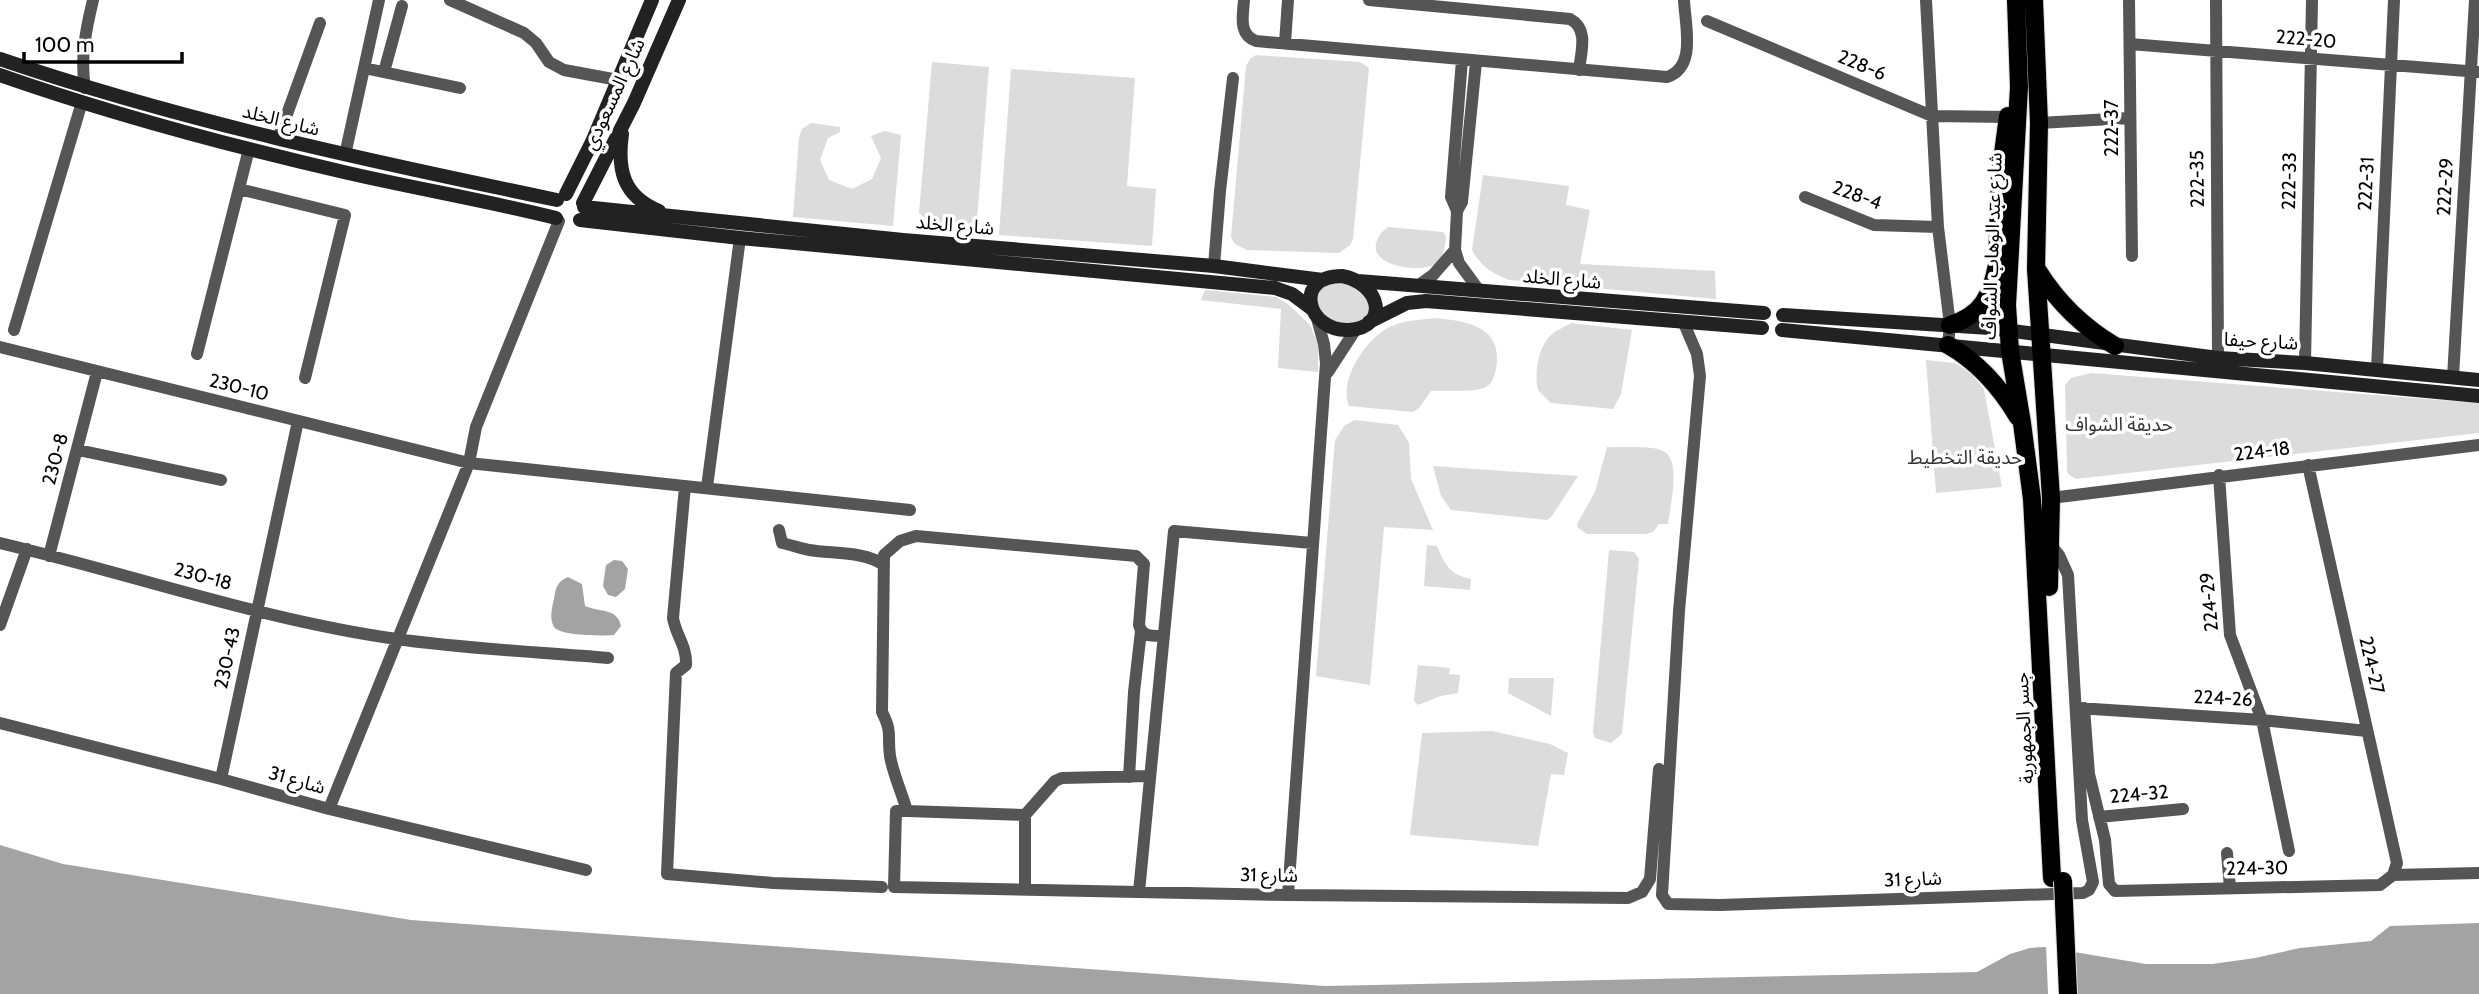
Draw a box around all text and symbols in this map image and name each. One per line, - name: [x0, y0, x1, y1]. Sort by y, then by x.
- scale bar: [24, 21, 182, 65]
- street label: 222-20: [2275, 25, 2337, 53]
- text: 100 m: [35, 32, 94, 57]
- street label: شارع المسعودي: [578, 35, 653, 155]
- street label: 228-6: [1834, 45, 1890, 85]
- street label: شارع الخلد: [240, 99, 322, 143]
- street label: 222-37: [2100, 99, 2123, 157]
- street label: 222-35: [2185, 150, 2209, 208]
- street label: شارع عبد الوهاب الشواف: [1977, 152, 2009, 340]
- street label: 222-33: [2277, 152, 2301, 210]
- street label: 222-31: [2353, 156, 2379, 212]
- street label: 222-29: [2432, 157, 2458, 217]
- street label: 228-4: [1829, 176, 1885, 214]
- street label: شارع الخلد: [915, 210, 995, 242]
- street label: شارع الخلد: [1522, 264, 1602, 296]
- street label: شارع حيفا: [2223, 328, 2299, 356]
- street label: 230-10: [207, 368, 271, 406]
- park label: حديقة الشواف: [2065, 413, 2173, 436]
- street label: 230-8: [37, 430, 73, 488]
- street label: 224-18: [2233, 436, 2291, 466]
- park label: حديقة التخطيط: [1908, 446, 2022, 469]
- street label: 230-18: [172, 557, 234, 595]
- street label: 224-29: [2195, 571, 2223, 633]
- street label: 230-43: [209, 625, 245, 691]
- street label: 224-27: [2354, 634, 2390, 696]
- street label: جسر الجمهورية: [2010, 672, 2038, 784]
- street label: 224-26: [2193, 685, 2253, 711]
- street label: شارع 31: [265, 761, 328, 801]
- street label: 224-32: [2109, 780, 2169, 808]
- street label: 224-30: [2226, 856, 2288, 880]
- street label: شارع 31: [1240, 863, 1298, 889]
- street label: شارع 31: [1884, 866, 1942, 894]

